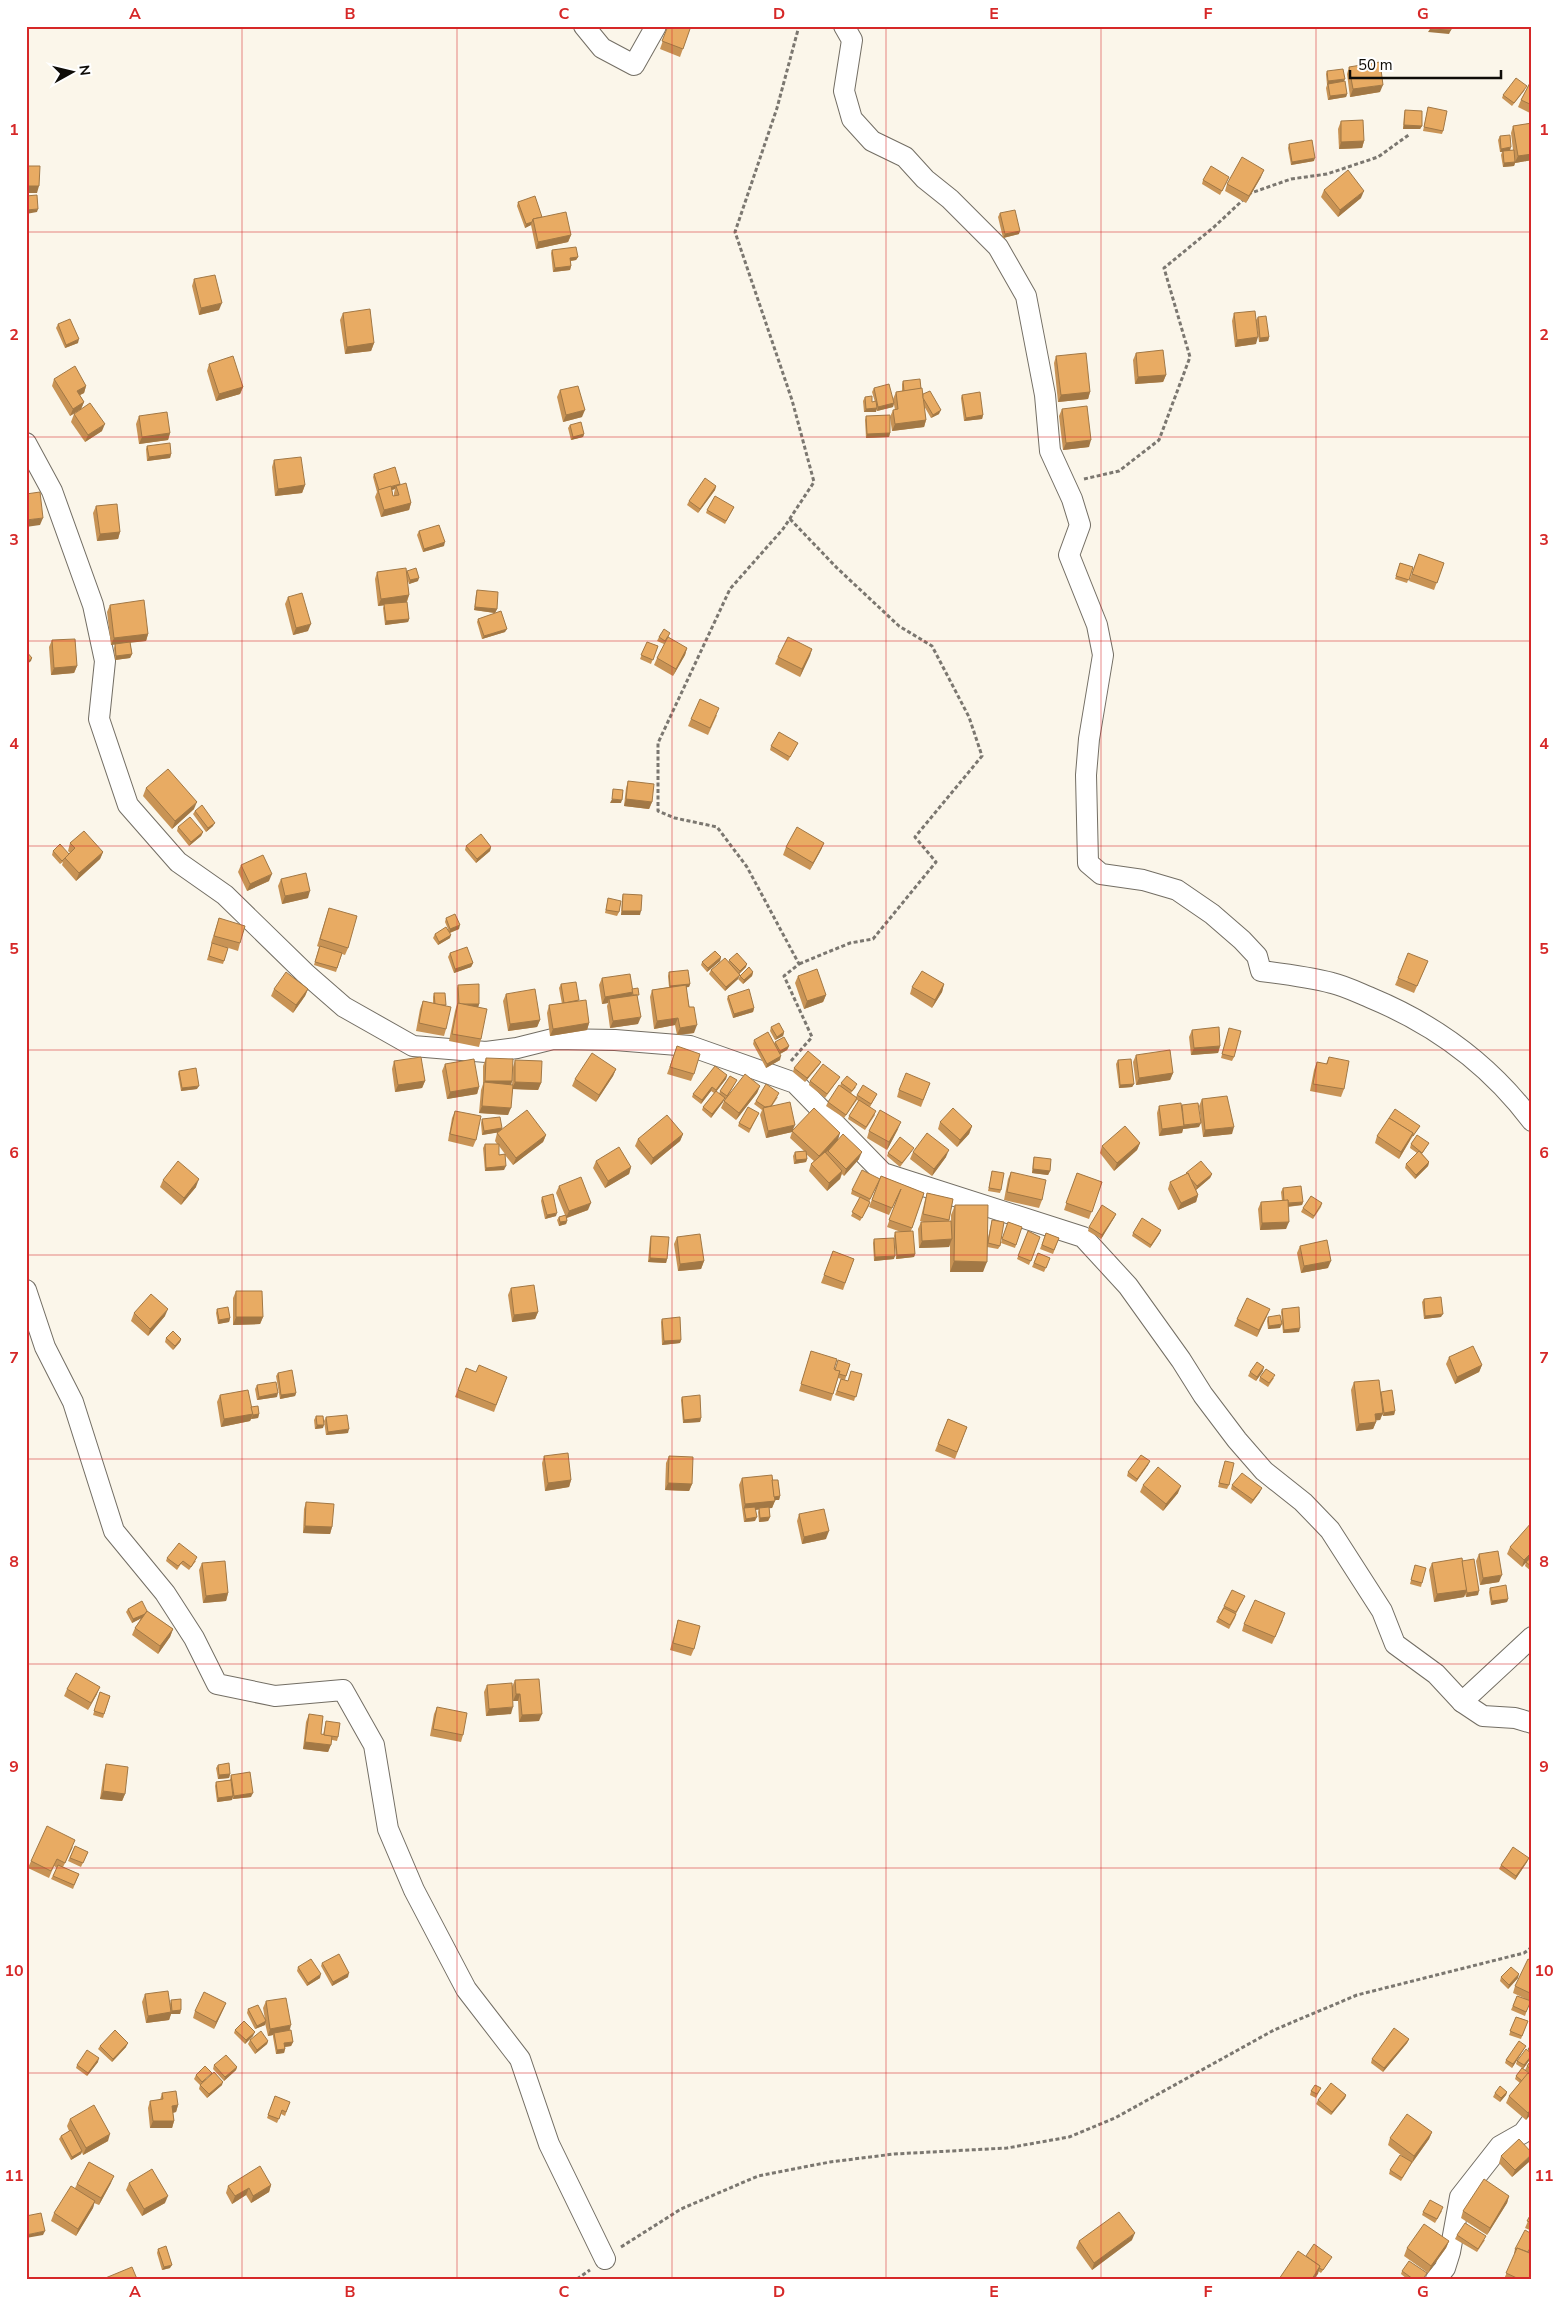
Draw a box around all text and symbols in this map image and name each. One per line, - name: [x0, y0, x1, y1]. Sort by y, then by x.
- text: A: [129, 3, 141, 25]
- text: B: [344, 3, 356, 25]
- text: C: [559, 3, 570, 25]
- text: D: [773, 3, 785, 25]
- text: E: [989, 3, 999, 25]
- text: F: [1204, 3, 1213, 25]
- text: G: [1417, 3, 1429, 25]
- north arrow: [48, 48, 98, 98]
- scale bar: [1350, 48, 1502, 80]
- text: 50 m: [1358, 55, 1393, 75]
- text: N: [74, 64, 95, 77]
- text: 1: [9, 119, 19, 141]
- text: 1: [1539, 119, 1549, 141]
- text: 2: [9, 324, 19, 346]
- text: 2: [1539, 324, 1549, 346]
- text: 3: [9, 529, 19, 551]
- text: 3: [1539, 529, 1549, 551]
- text: 4: [9, 733, 19, 755]
- text: 4: [1539, 733, 1549, 755]
- text: 5: [9, 938, 19, 960]
- text: 5: [1539, 938, 1549, 960]
- text: 6: [9, 1142, 19, 1164]
- text: 6: [1539, 1142, 1549, 1164]
- text: 7: [9, 1347, 19, 1369]
- text: 7: [1539, 1347, 1549, 1369]
- text: 8: [9, 1551, 19, 1573]
- text: 8: [1539, 1551, 1549, 1573]
- text: 9: [9, 1756, 19, 1778]
- text: 9: [1539, 1756, 1549, 1778]
- text: 10: [4, 1960, 24, 1982]
- text: 10: [1534, 1960, 1554, 1982]
- text: 11: [4, 2165, 24, 2187]
- text: 11: [1534, 2165, 1554, 2187]
- text: A: [129, 2281, 141, 2303]
- text: B: [344, 2281, 356, 2303]
- text: C: [559, 2281, 570, 2303]
- text: D: [773, 2281, 785, 2303]
- text: E: [989, 2281, 999, 2303]
- text: F: [1204, 2281, 1213, 2303]
- text: G: [1417, 2281, 1429, 2303]

